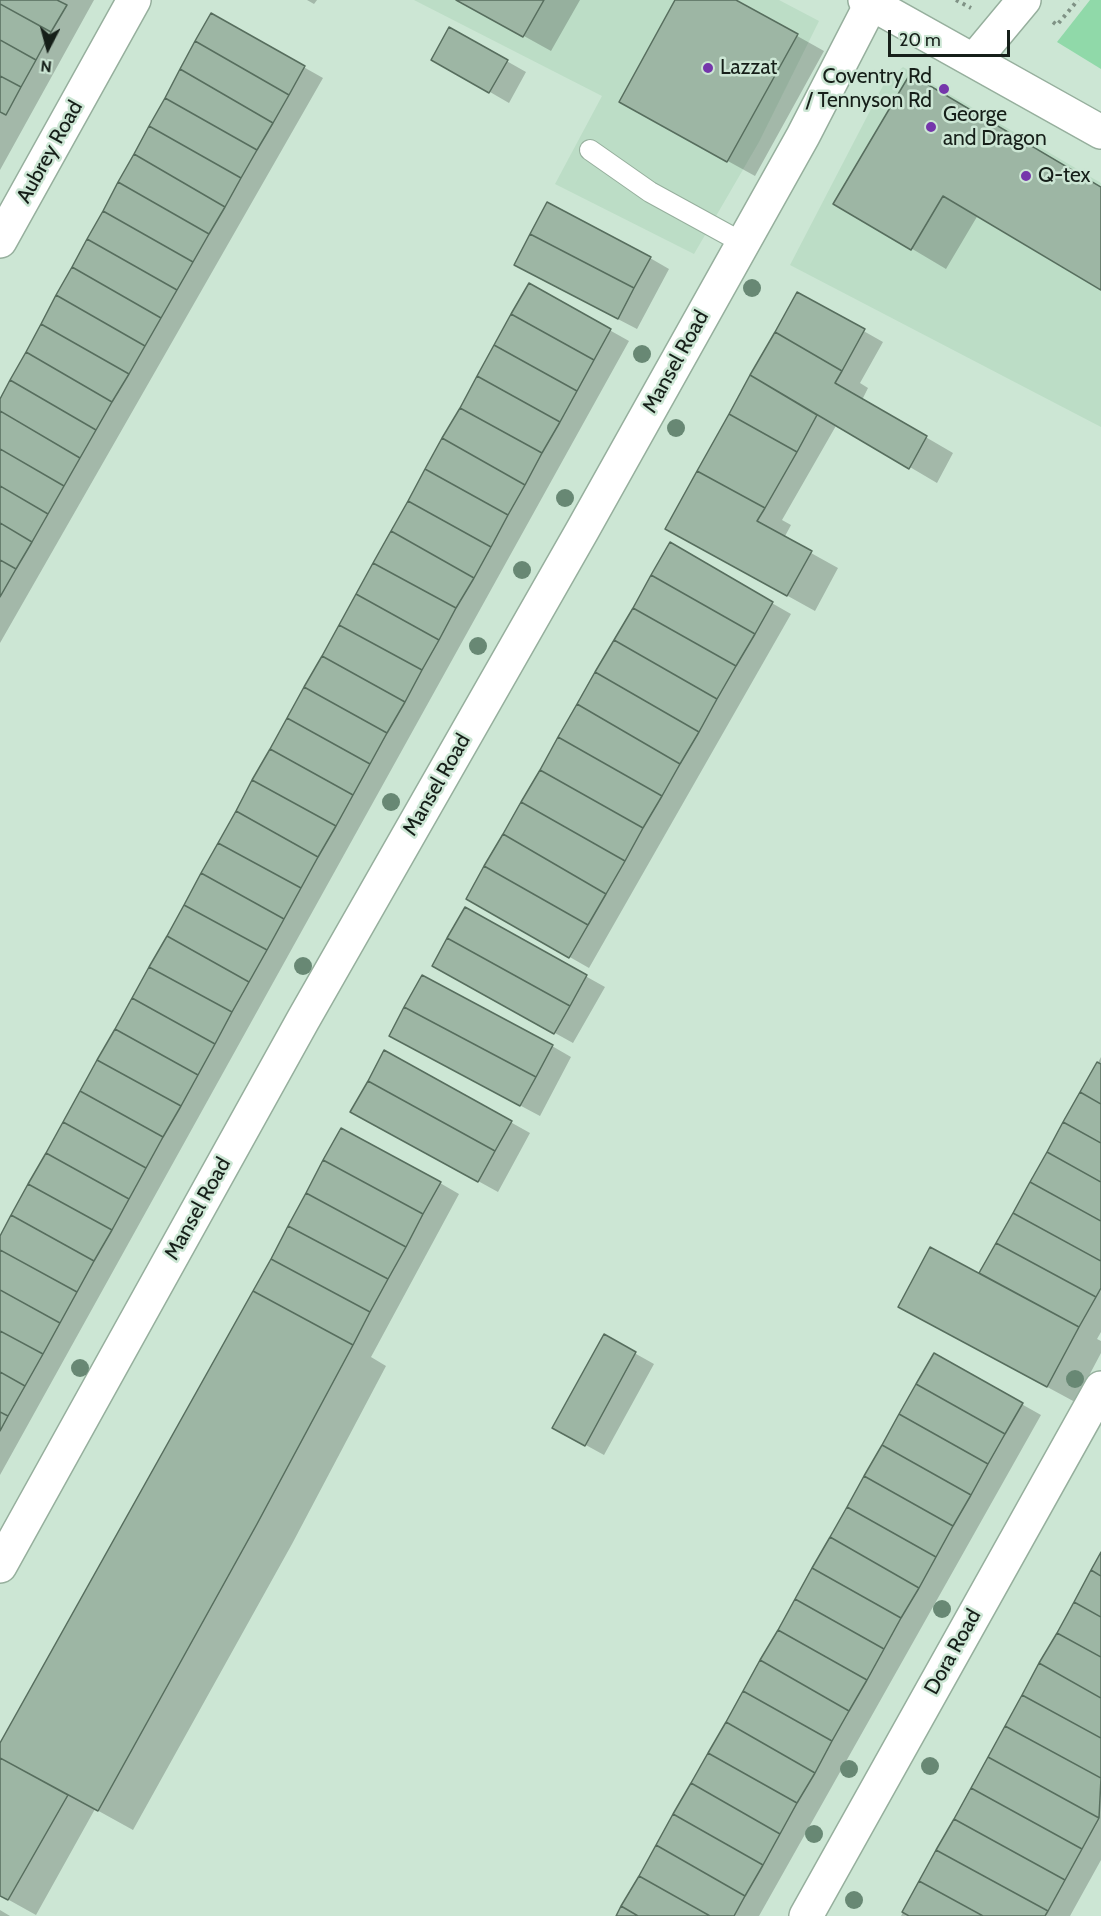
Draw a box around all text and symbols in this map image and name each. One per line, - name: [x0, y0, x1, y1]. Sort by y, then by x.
- north arrow: [18, 18, 78, 78]
- scale bar: [891, 18, 1012, 56]
- text: 20 m: [899, 29, 941, 51]
- place label: Lazzat: [720, 55, 777, 81]
- text: N: [39, 56, 53, 76]
- marker: Lazzat: [701, 61, 715, 75]
- place label: Coventry Rd / Tennyson Rd: [806, 64, 932, 114]
- marker: Coventry Rd / Tennyson Rd: [937, 82, 951, 96]
- street label: Aubrey Road: [12, 96, 88, 208]
- place label: George and Dragon: [943, 102, 1047, 152]
- marker: George and Dragon: [924, 120, 938, 134]
- place label: Q-tex: [1038, 163, 1090, 189]
- marker: Q-tex: [1019, 169, 1033, 183]
- street label: Mansel Road: [637, 306, 715, 418]
- street label: Mansel Road: [398, 730, 476, 840]
- street label: Mansel Road: [159, 1153, 237, 1265]
- street label: Dora Road: [919, 1605, 987, 1699]

